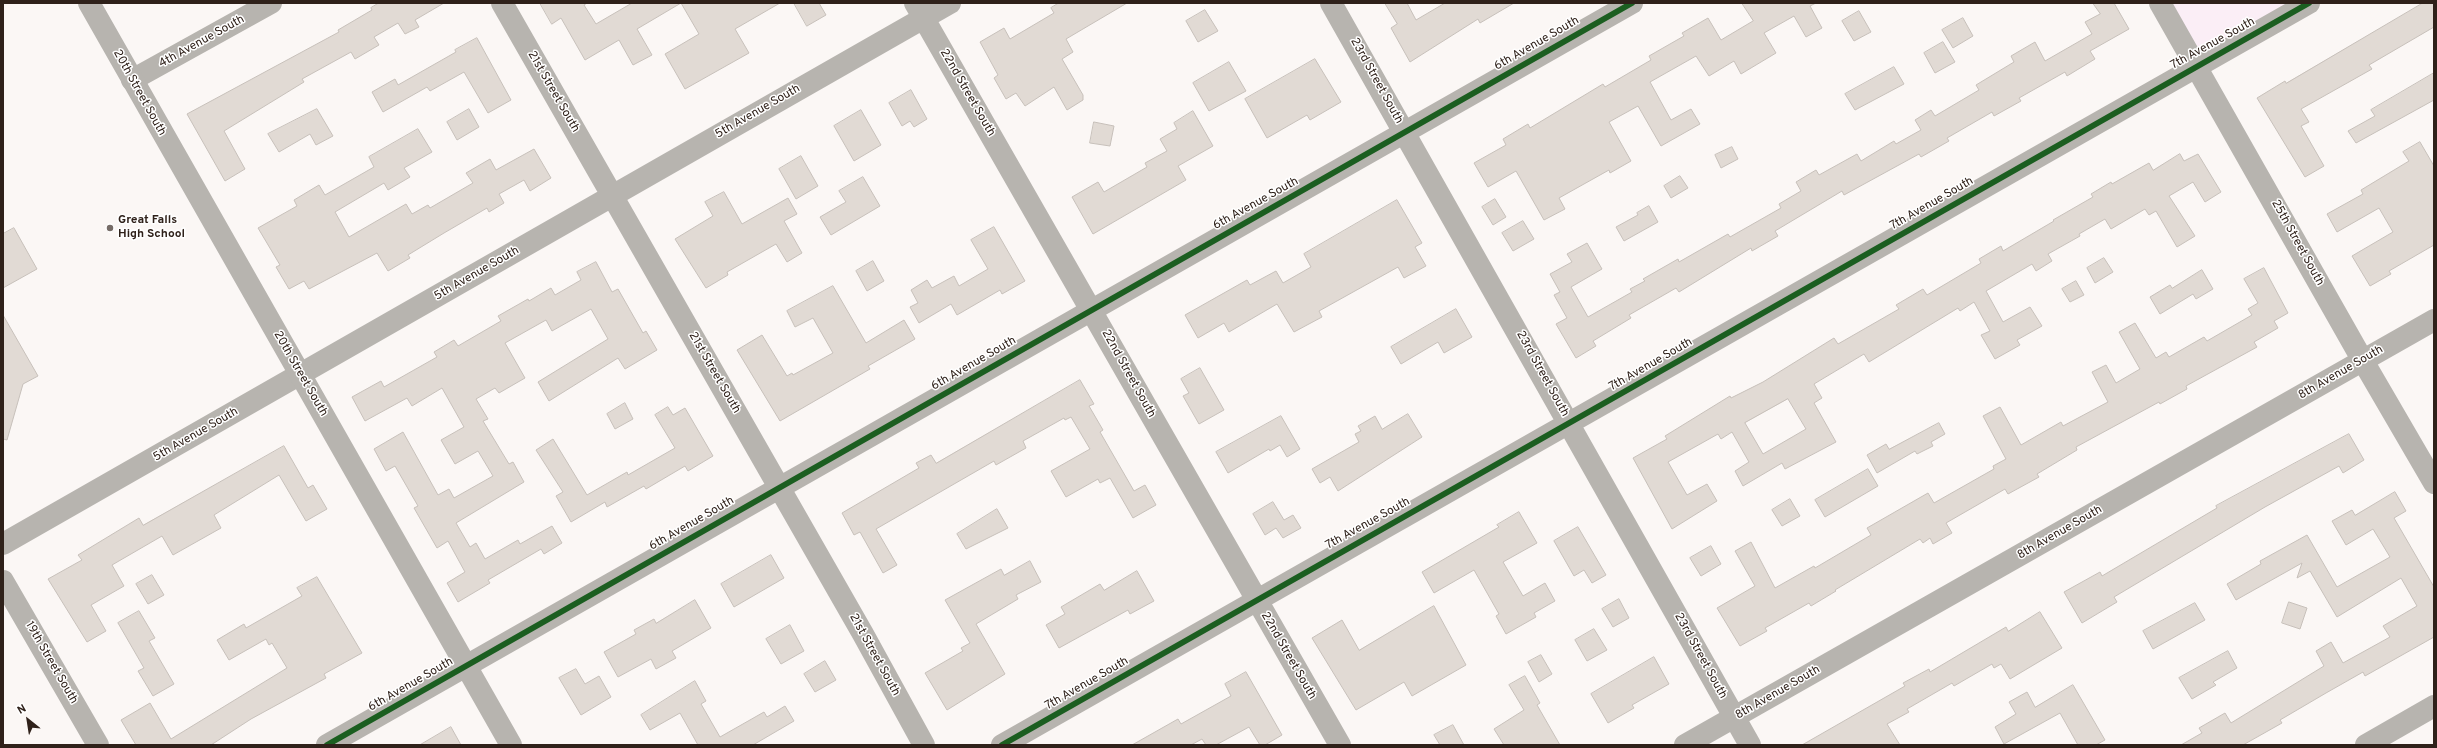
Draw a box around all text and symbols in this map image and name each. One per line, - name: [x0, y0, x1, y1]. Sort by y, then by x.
- street label: 4th Avenue South: [157, 12, 247, 72]
- street label: 6th Avenue South: [1492, 14, 1582, 74]
- street label: 7th Avenue South: [2168, 15, 2258, 73]
- street label: 23rd Street South: [1346, 36, 1406, 126]
- street label: 20th Street South: [109, 47, 169, 139]
- street label: 22nd Street South: [936, 47, 998, 139]
- street label: 21st Street South: [524, 49, 582, 135]
- street label: 5th Avenue South: [713, 82, 803, 142]
- street label: 7th Avenue South: [1888, 174, 1976, 234]
- street label: 6th Avenue South: [1211, 175, 1301, 233]
- street label: 25th Street South: [2267, 198, 2327, 288]
- place label: Great Falls High School: [118, 214, 185, 242]
- marker: Great Falls High School: [105, 223, 115, 233]
- street label: 5th Avenue South: [432, 244, 522, 304]
- street label: 22nd Street South: [1098, 327, 1158, 421]
- street label: 20th Street South: [270, 329, 330, 419]
- street label: 23rd Street South: [1512, 329, 1572, 419]
- street label: 21st Street South: [685, 330, 743, 416]
- street label: 6th Avenue South: [929, 334, 1019, 394]
- street label: 7th Avenue South: [1607, 335, 1695, 395]
- street label: 8th Avenue South: [2296, 343, 2386, 403]
- street label: 5th Avenue South: [151, 405, 241, 465]
- street label: 6th Avenue South: [647, 494, 737, 554]
- street label: 7th Avenue South: [1323, 495, 1413, 553]
- street label: 8th Avenue South: [2015, 503, 2105, 563]
- street label: 22nd Street South: [1257, 610, 1319, 702]
- street label: 21st Street South: [845, 611, 903, 699]
- street label: 23rd Street South: [1670, 611, 1730, 701]
- street label: 19th Street South: [22, 619, 80, 707]
- street label: 7th Avenue South: [1043, 654, 1131, 714]
- street label: 6th Avenue South: [366, 655, 456, 715]
- street label: 8th Avenue South: [1733, 663, 1823, 723]
- north arrow: [8, 700, 48, 740]
- text: N: [15, 702, 29, 718]

